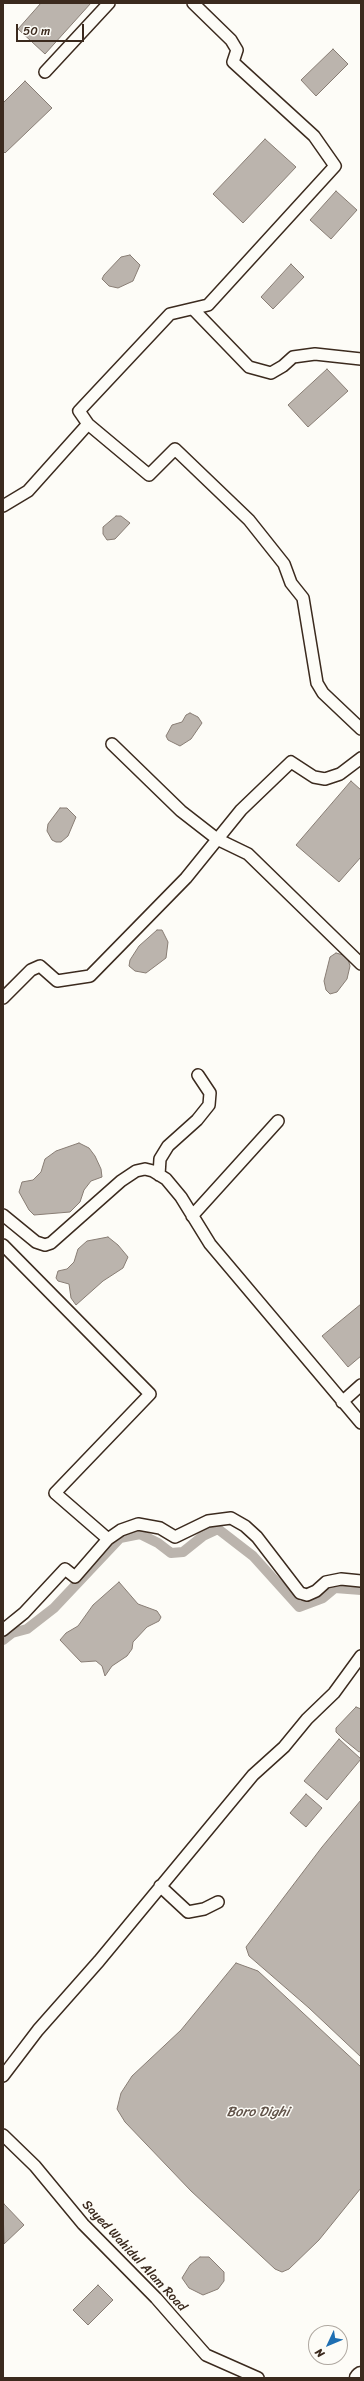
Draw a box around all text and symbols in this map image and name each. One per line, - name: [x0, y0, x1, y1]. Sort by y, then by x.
- scale bar: [18, 16, 86, 42]
- text: 50 m: [23, 20, 50, 42]
- water label: Boro Dighi: [227, 2104, 289, 2120]
- street label: Sayed Wahidul Alam Road: [78, 2197, 190, 2315]
- north arrow: [308, 2325, 348, 2365]
- text: N: [310, 2344, 329, 2362]

